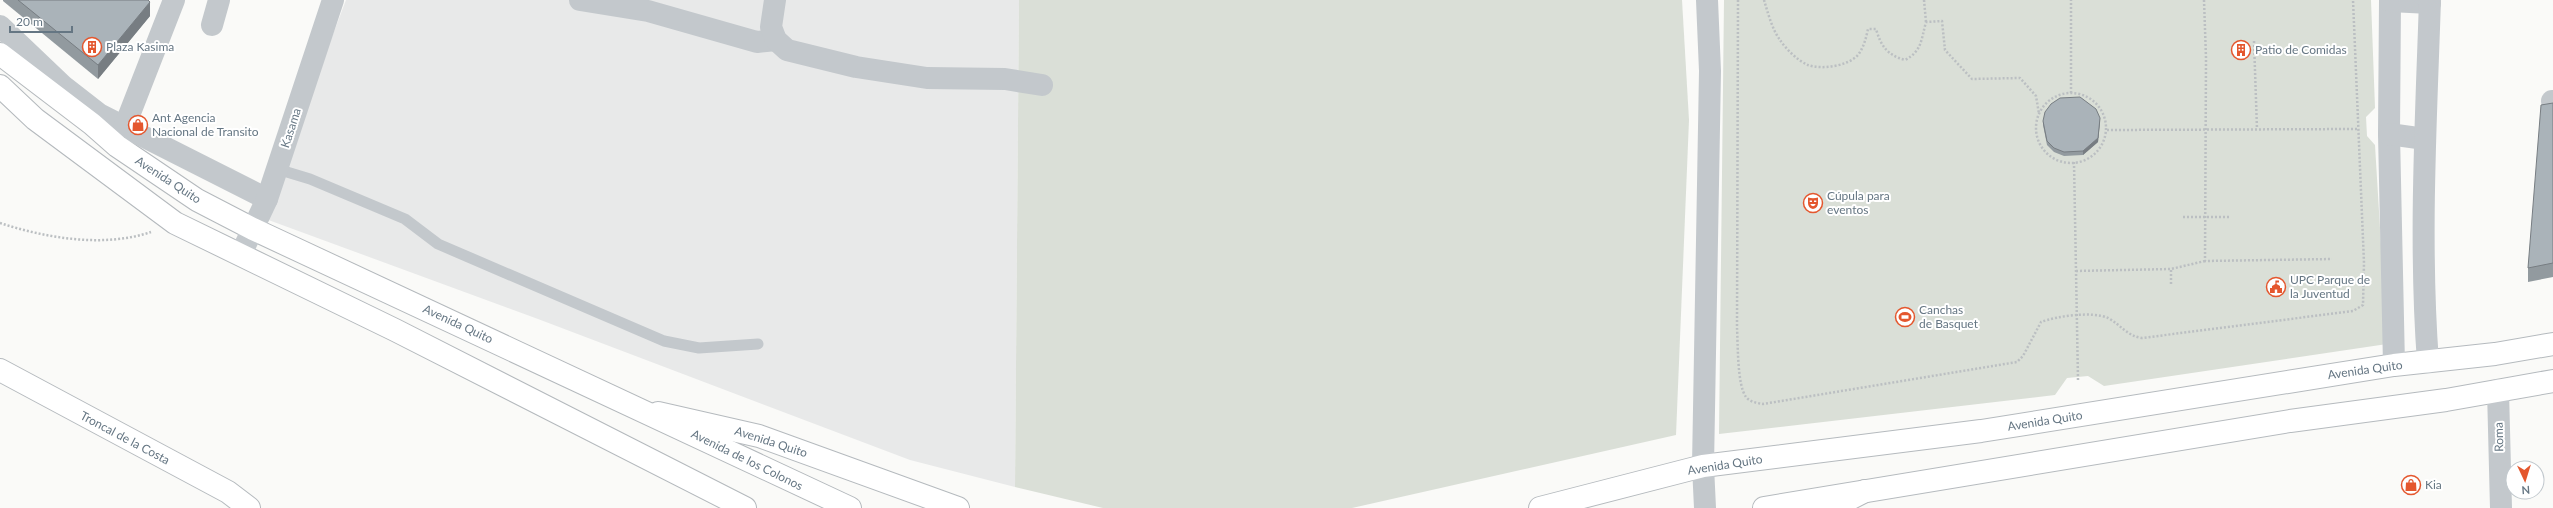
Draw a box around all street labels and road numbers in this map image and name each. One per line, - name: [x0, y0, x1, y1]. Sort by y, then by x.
- street label: Kasama: [277, 106, 304, 150]
- street label: Avenida Quito: [133, 153, 204, 207]
- street label: Avenida Quito: [421, 301, 496, 346]
- street label: Avenida Quito: [2327, 357, 2404, 382]
- street label: Avenida Quito: [2006, 407, 2084, 434]
- street label: Troncal de la Costa: [78, 408, 173, 467]
- street label: Roma: [2491, 422, 2506, 452]
- street label: Avenida Quito: [733, 423, 810, 460]
- street label: Avenida de los Colonos: [689, 426, 806, 493]
- street label: Avenida Quito: [1686, 451, 1764, 478]

